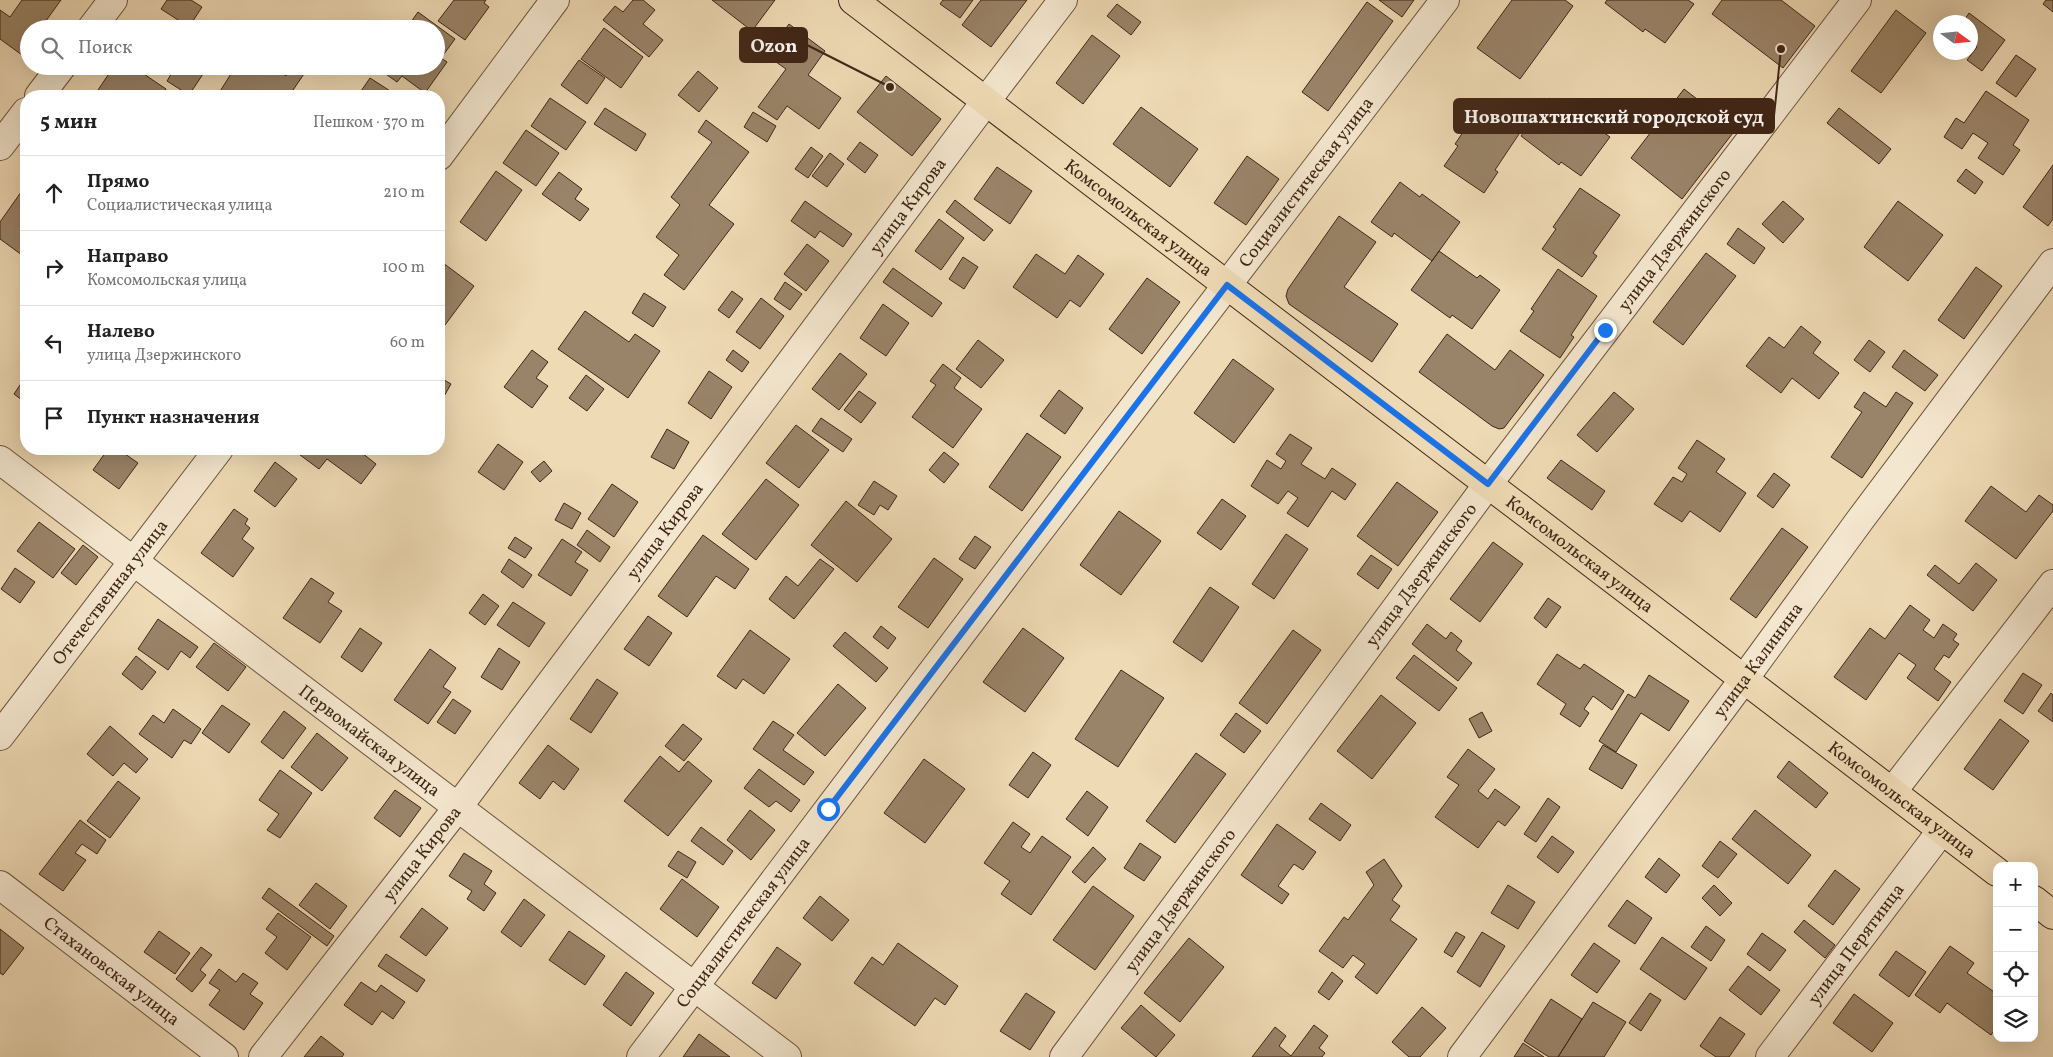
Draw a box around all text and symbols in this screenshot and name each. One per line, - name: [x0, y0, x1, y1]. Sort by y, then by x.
- north arrow: [1933, 15, 1978, 60]
- search box: [20, 20, 445, 75]
- callout: Ozon: [740, 28, 807, 62]
- icon: search: [38, 34, 66, 62]
- text: Ozon: [750, 34, 798, 60]
- text: Поиск: [78, 35, 132, 61]
- street label: Социалистическая улица: [1234, 92, 1380, 273]
- callout: Новошахтинский городской суд: [1454, 99, 1774, 133]
- text: Новошахтинский городской суд: [1464, 105, 1764, 131]
- text: 5 мин: [40, 108, 97, 137]
- text: Пешком · 370 m: [313, 112, 425, 134]
- street label: улица Кирова: [865, 153, 953, 260]
- street label: Комсомольская улица: [1058, 154, 1217, 283]
- street label: улица Дзержинского: [1613, 164, 1738, 317]
- text: Прямо: [87, 169, 149, 195]
- icon: ahead: [40, 179, 68, 207]
- text: 210 m: [383, 182, 425, 204]
- text: Социалистическая улица: [87, 195, 273, 217]
- text: Направо: [87, 244, 169, 270]
- icon: right: [40, 254, 68, 282]
- text: 100 m: [382, 257, 425, 279]
- text: Комсомольская улица: [87, 270, 247, 292]
- text: Налево: [87, 319, 155, 345]
- route end: [1594, 319, 1617, 342]
- icon: left: [40, 329, 68, 357]
- text: 60 m: [390, 332, 425, 354]
- text: улица Дзержинского: [87, 345, 241, 367]
- icon: arrive: [40, 404, 68, 432]
- text: Пункт назначения: [87, 405, 260, 431]
- street label: улица Кирова: [621, 478, 710, 585]
- street label: Комсомольская улица: [1500, 491, 1658, 620]
- street label: улица Дзержинского: [1360, 498, 1484, 653]
- street label: Отечественная улица: [47, 515, 175, 671]
- street label: улица Калинина: [1708, 598, 1810, 724]
- street label: Первомайская улица: [293, 680, 445, 804]
- street label: Комсомольская улица: [1822, 736, 1980, 865]
- route start: [817, 798, 840, 821]
- street label: улица Кирова: [378, 801, 468, 907]
- street label: улица Дзержинского: [1120, 824, 1243, 978]
- street label: Социалистическая улица: [671, 832, 817, 1014]
- map controls: [1993, 862, 2038, 1042]
- button: +: [1993, 862, 2038, 907]
- street label: улица Перятинца: [1803, 879, 1911, 1011]
- button: −: [1993, 907, 2038, 952]
- street label: Стахановская улица: [37, 912, 184, 1033]
- button: locate: [1993, 952, 2038, 997]
- button: layers: [1993, 997, 2038, 1042]

